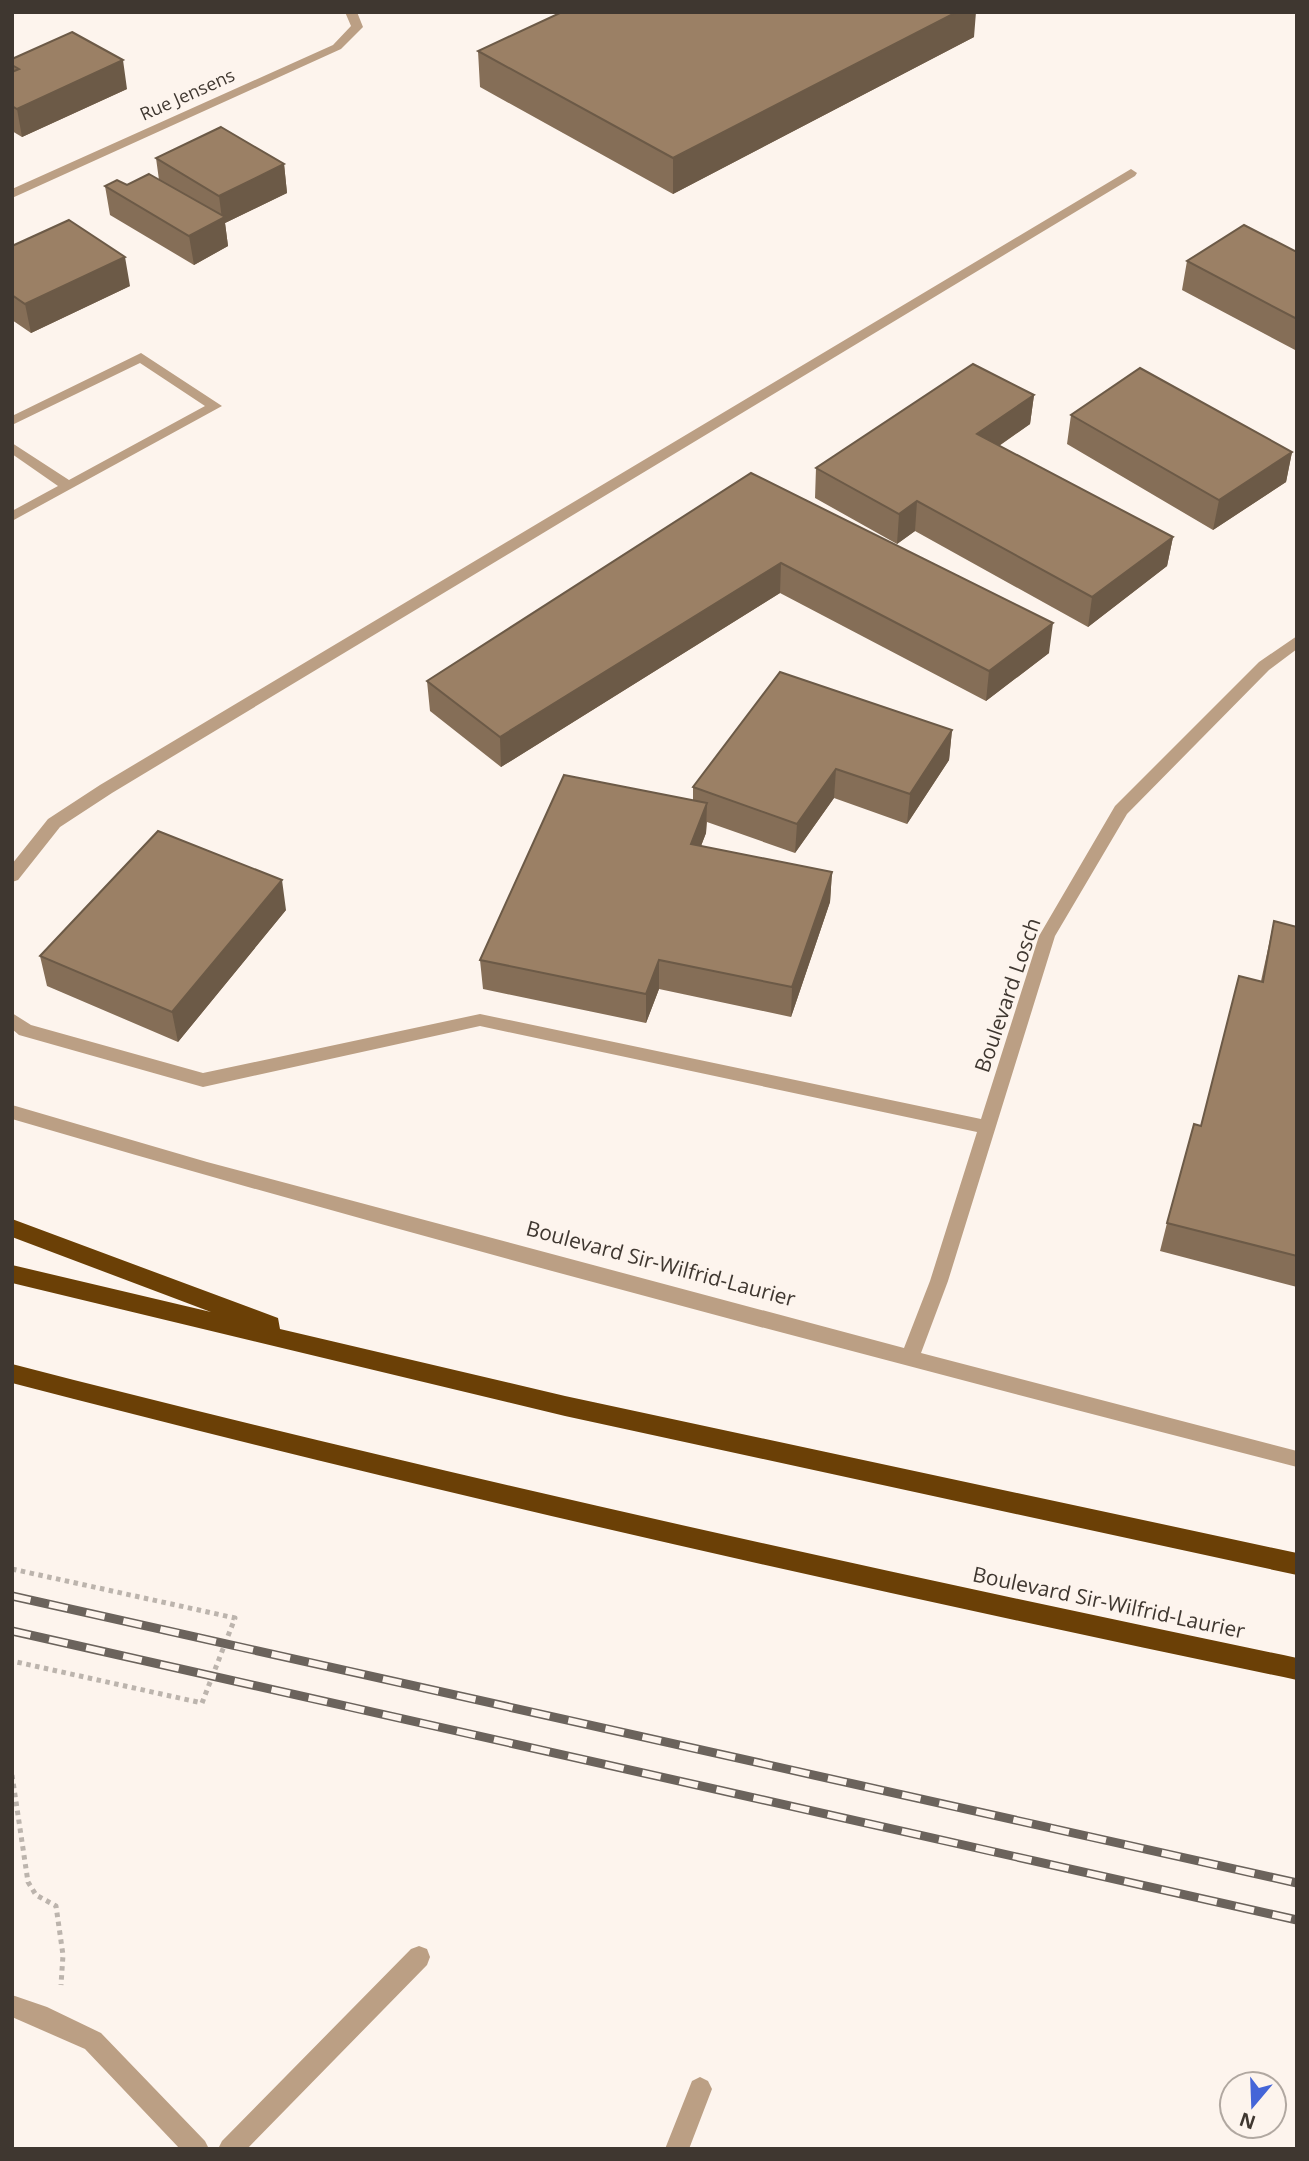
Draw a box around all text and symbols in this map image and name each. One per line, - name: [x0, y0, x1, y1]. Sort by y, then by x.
- street label: Rue Jensens: [136, 62, 238, 126]
- street label: Boulevard Losch: [967, 914, 1047, 1076]
- street label: Boulevard Sir-Wilfrid-Laurier: [523, 1214, 799, 1313]
- street label: Boulevard Sir-Wilfrid-Laurier: [970, 1559, 1248, 1645]
- north arrow: [1218, 2070, 1288, 2140]
- text: N: [1236, 2106, 1259, 2136]

